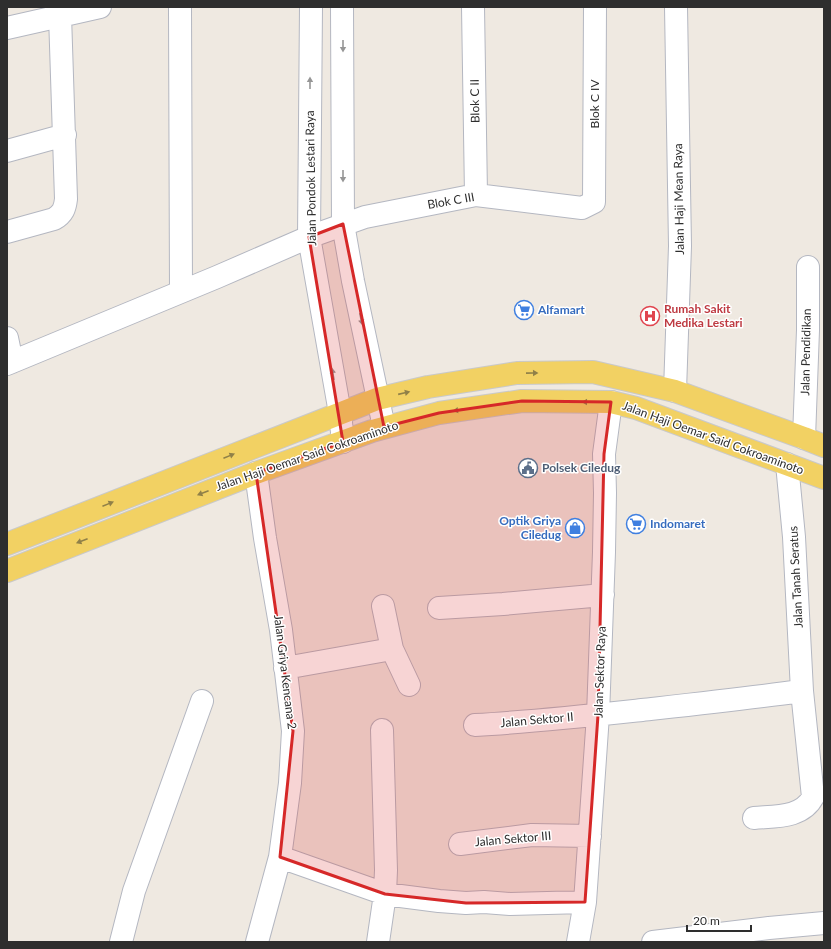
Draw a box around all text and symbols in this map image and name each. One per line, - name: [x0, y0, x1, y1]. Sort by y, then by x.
- one-way arrow: [339, 40, 346, 52]
- one-way arrow: [307, 76, 313, 89]
- street label: Blok C II: [467, 79, 482, 123]
- street label: Blok C IV: [587, 79, 602, 129]
- street label: Jalan Pondok Lestari Raya: [302, 110, 319, 246]
- street label: Jalan Haji Mean Raya: [670, 143, 687, 255]
- one-way arrow: [340, 170, 346, 183]
- street label: Blok C III: [426, 189, 476, 212]
- supermarket icon: Alfamart: [513, 299, 535, 321]
- place label: Rumah Sakit Medika Lestari: [664, 301, 743, 330]
- place label: Alfamart: [537, 302, 585, 317]
- hospital icon: Rumah Sakit Medika Lestari: [639, 305, 661, 327]
- street label: Jalan Pendidikan: [797, 308, 814, 396]
- one-way arrow: [358, 313, 364, 325]
- one-way arrow: [330, 368, 336, 380]
- one-way arrow: [526, 370, 539, 376]
- one-way arrow: [398, 389, 410, 395]
- street label: Jalan Haji Oemar Said Cokroaminoto: [620, 398, 806, 477]
- one-way arrow: [581, 399, 594, 405]
- one-way arrow: [453, 407, 465, 413]
- street label: Jalan Haji Oemar Said Cokroaminoto: [214, 417, 400, 494]
- one-way arrow: [224, 453, 236, 459]
- public building icon: Polsek Ciledug: [517, 457, 539, 479]
- place label: Polsek Ciledug: [542, 460, 621, 475]
- one-way arrow: [196, 491, 208, 497]
- one-way arrow: [103, 501, 115, 507]
- place label: Optik Griya Ciledug: [499, 513, 562, 542]
- supermarket icon: Indomaret: [625, 513, 647, 535]
- place label: Indomaret: [650, 516, 706, 531]
- shop icon: Optik Griya Ciledug: [564, 517, 586, 539]
- street label: Jalan Tanah Seratus: [785, 526, 806, 628]
- one-way arrow: [75, 538, 87, 544]
- street label: Jalan Griya Kencana 2: [271, 614, 300, 730]
- street label: Jalan Sektor Raya: [590, 626, 609, 718]
- street label: Jalan Sektor II: [500, 709, 574, 730]
- street label: Jalan Sektor III: [474, 828, 552, 849]
- scale bar: [687, 907, 751, 933]
- text: 20 m: [693, 913, 720, 928]

